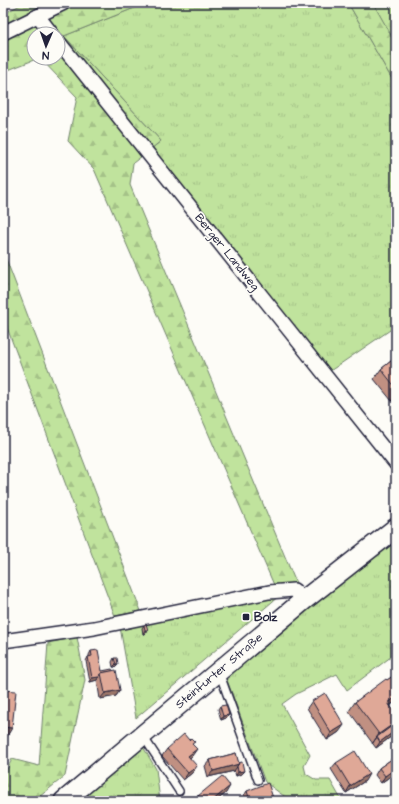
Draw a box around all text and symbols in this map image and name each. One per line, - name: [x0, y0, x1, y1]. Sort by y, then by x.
- north arrow: [26, 26, 66, 66]
- text: N: [42, 48, 49, 63]
- street label: Berger Landweg: [190, 210, 263, 295]
- place label: Bolz: [254, 609, 278, 626]
- marker: Bolz: [241, 612, 251, 622]
- street label: Steinfurter Straße: [171, 629, 267, 713]

